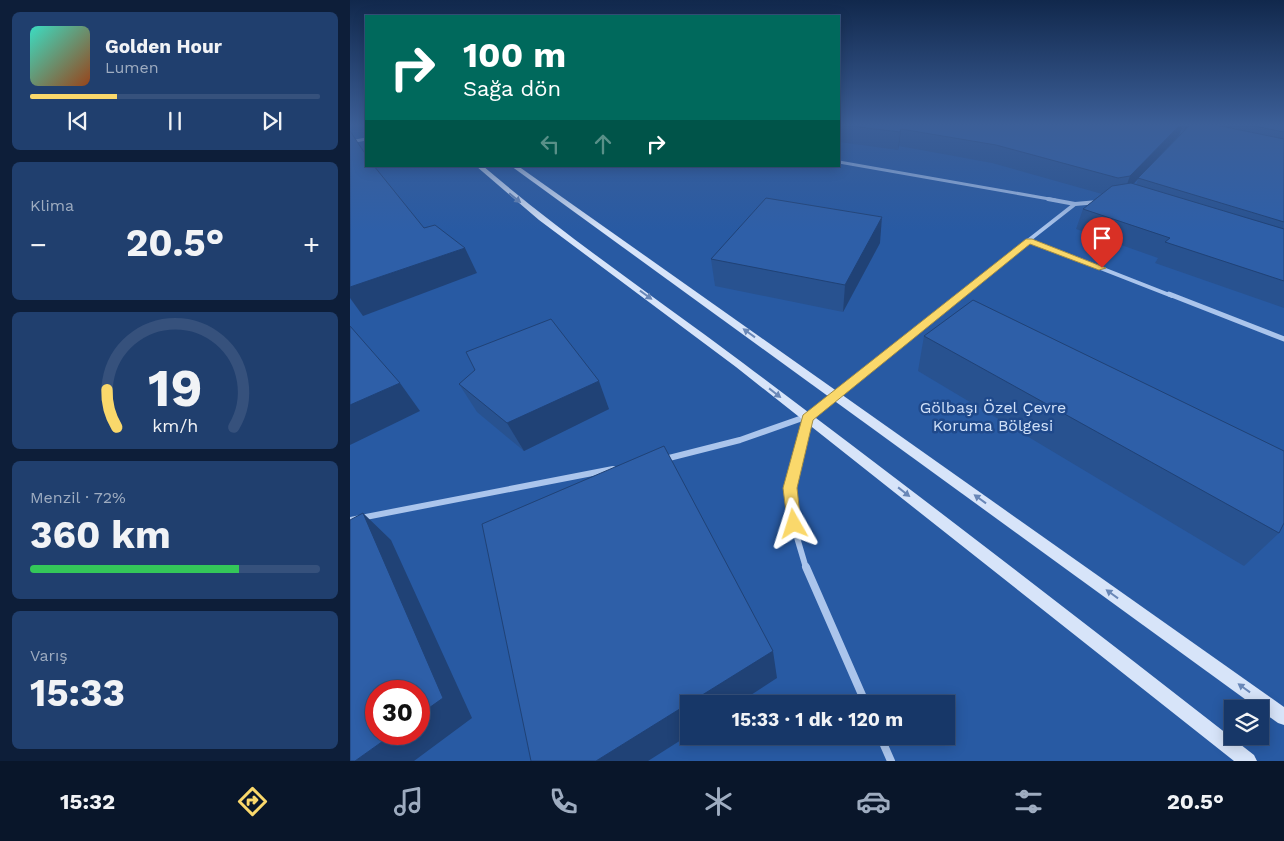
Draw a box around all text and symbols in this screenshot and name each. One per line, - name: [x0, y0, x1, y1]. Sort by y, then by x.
- text: 100 m: [463, 34, 566, 76]
- text: Golden Hour: [105, 35, 222, 58]
- icon: right: [380, 35, 445, 100]
- text: Lumen: [105, 58, 159, 77]
- text: Sağa dön: [463, 76, 561, 101]
- icon: previous: [64, 107, 92, 135]
- icon: pause: [161, 107, 189, 135]
- icon: next: [258, 107, 286, 135]
- icon: left: [536, 130, 564, 158]
- icon: ahead: [589, 130, 617, 158]
- icon: right: [642, 130, 670, 158]
- one-way arrow: [509, 193, 522, 204]
- text: Klima: [30, 196, 74, 215]
- pin: [1081, 217, 1123, 268]
- text: 20.5°: [126, 221, 224, 265]
- icon: arrive: [1088, 224, 1116, 252]
- text: −: [30, 228, 47, 261]
- text: +: [303, 228, 320, 261]
- one-way arrow: [639, 290, 653, 300]
- one-way arrow: [742, 328, 755, 338]
- text: 19: [148, 358, 202, 419]
- one-way arrow: [768, 388, 781, 399]
- park label: Gölbaşı Özel Çevre Koruma Bölgesi: [920, 398, 1066, 435]
- text: km/h: [152, 415, 198, 436]
- one-way arrow: [897, 487, 910, 498]
- text: Menzil · 72%: [30, 488, 126, 507]
- one-way arrow: [973, 494, 987, 504]
- position arrow: [767, 497, 819, 549]
- text: 360 km: [30, 513, 171, 557]
- one-way arrow: [1105, 589, 1119, 599]
- text: Varış: [30, 646, 68, 665]
- text: 15:33: [30, 671, 125, 715]
- speed limit sign: 30: [365, 680, 430, 745]
- one-way arrow: [1237, 683, 1251, 693]
- map controls: [1224, 700, 1269, 745]
- button: layers: [1224, 700, 1269, 745]
- text: 15:33 · 1 dk · 120 m: [732, 708, 903, 731]
- icon: directions: [235, 784, 270, 819]
- icon: music: [391, 784, 426, 819]
- icon: phone: [546, 784, 581, 819]
- icon: climate: [701, 784, 736, 819]
- icon: car: [856, 784, 891, 819]
- icon: filters: [1011, 784, 1046, 819]
- text: 15:32: [60, 789, 115, 814]
- text: 20.5°: [1167, 789, 1224, 814]

